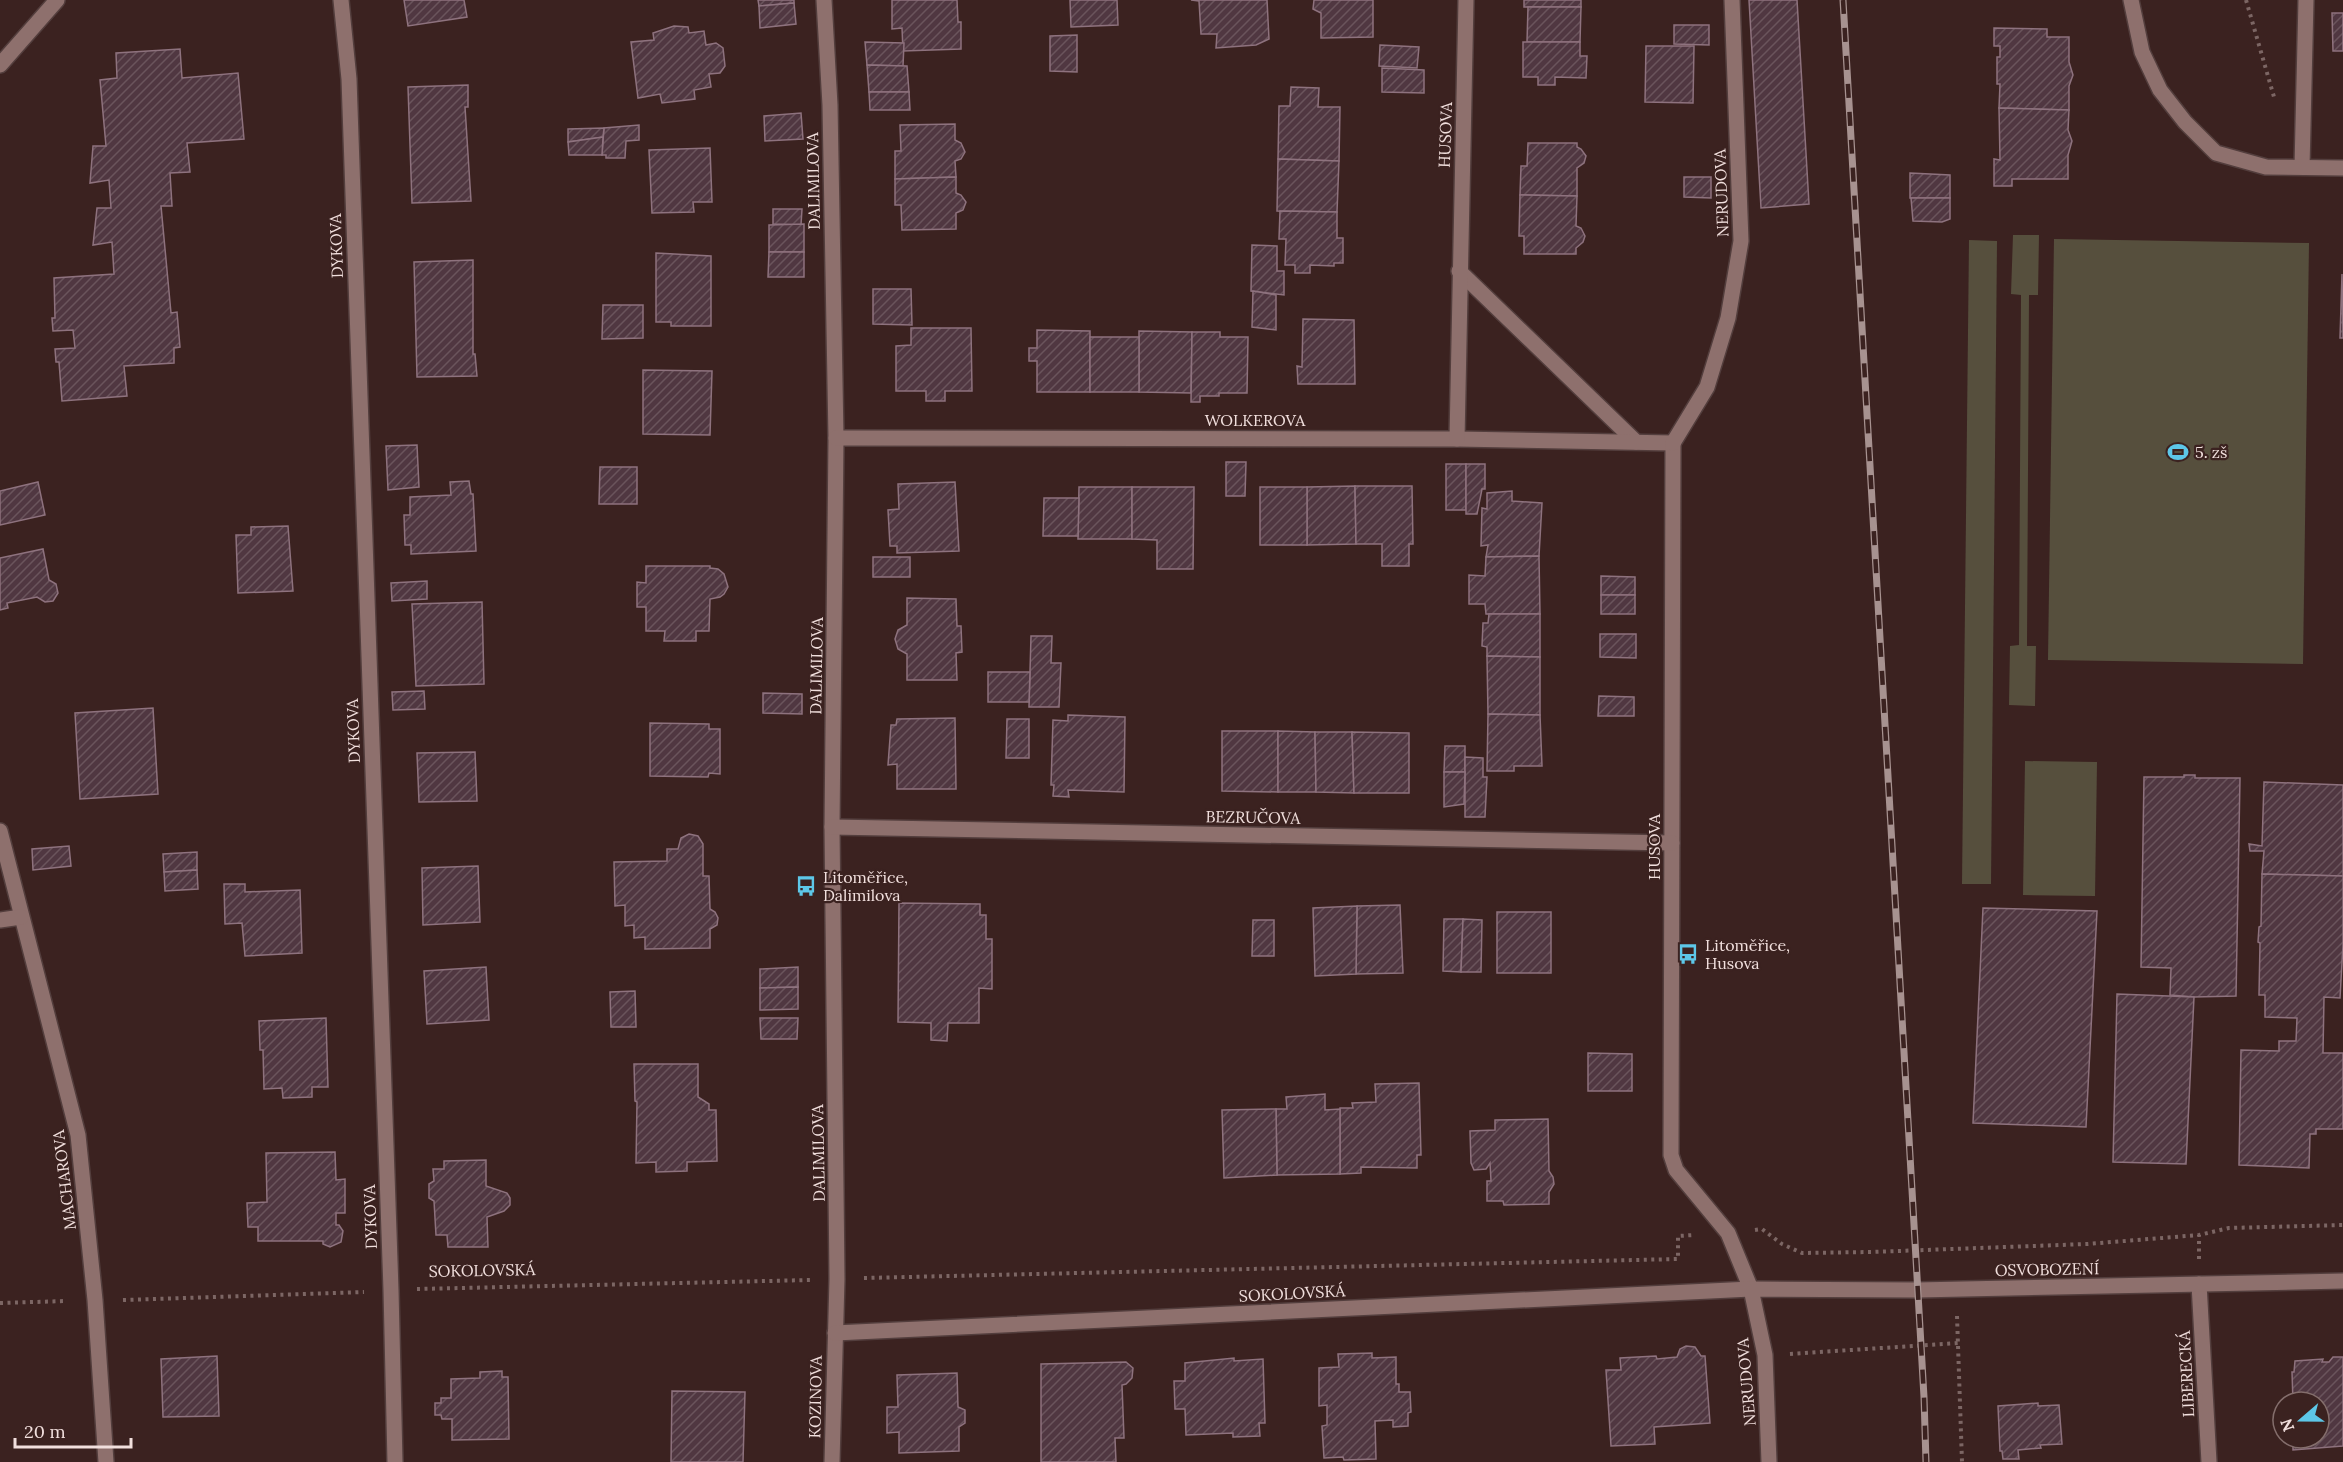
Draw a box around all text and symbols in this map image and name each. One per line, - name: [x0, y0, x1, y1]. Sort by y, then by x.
- street label: HUSOVA: [1434, 101, 1456, 168]
- street label: DALIMILOVA: [802, 131, 824, 230]
- street label: NERUDOVA: [1709, 148, 1733, 237]
- street label: DYKOVA: [325, 212, 347, 279]
- street label: WOLKEROVA: [1205, 410, 1306, 430]
- sports icon: 5. zš: [2166, 440, 2190, 464]
- place label: 5. zš: [2195, 442, 2227, 462]
- street label: DALIMILOVA: [805, 616, 827, 715]
- street label: DYKOVA: [342, 697, 364, 764]
- street label: BEZRUČOVA: [1205, 806, 1302, 828]
- street label: HUSOVA: [1644, 813, 1664, 880]
- place label: Litoměřice, Dalimilova: [823, 867, 908, 905]
- bus stop icon: Litoměřice, Dalimilova: [794, 874, 818, 898]
- place label: Litoměřice, Husova: [1705, 935, 1790, 973]
- bus stop icon: Litoměřice, Husova: [1676, 942, 1700, 966]
- street label: DALIMILOVA: [807, 1103, 829, 1202]
- street label: MACHAROVA: [48, 1128, 80, 1231]
- street label: DYKOVA: [359, 1183, 381, 1250]
- street label: OSVOBOZENÍ: [1995, 1258, 2100, 1280]
- street label: SOKOLOVSKÁ: [429, 1259, 536, 1281]
- street label: SOKOLOVSKÁ: [1238, 1280, 1347, 1306]
- street label: LIBERECKÁ: [2174, 1329, 2198, 1418]
- street label: NERUDOVA: [1732, 1336, 1760, 1427]
- street label: KOZINOVA: [804, 1354, 826, 1439]
- north arrow: [2271, 1390, 2331, 1450]
- scale bar: [15, 1411, 130, 1449]
- text: N: [2275, 1416, 2298, 1434]
- text: 20 m: [24, 1420, 66, 1443]

